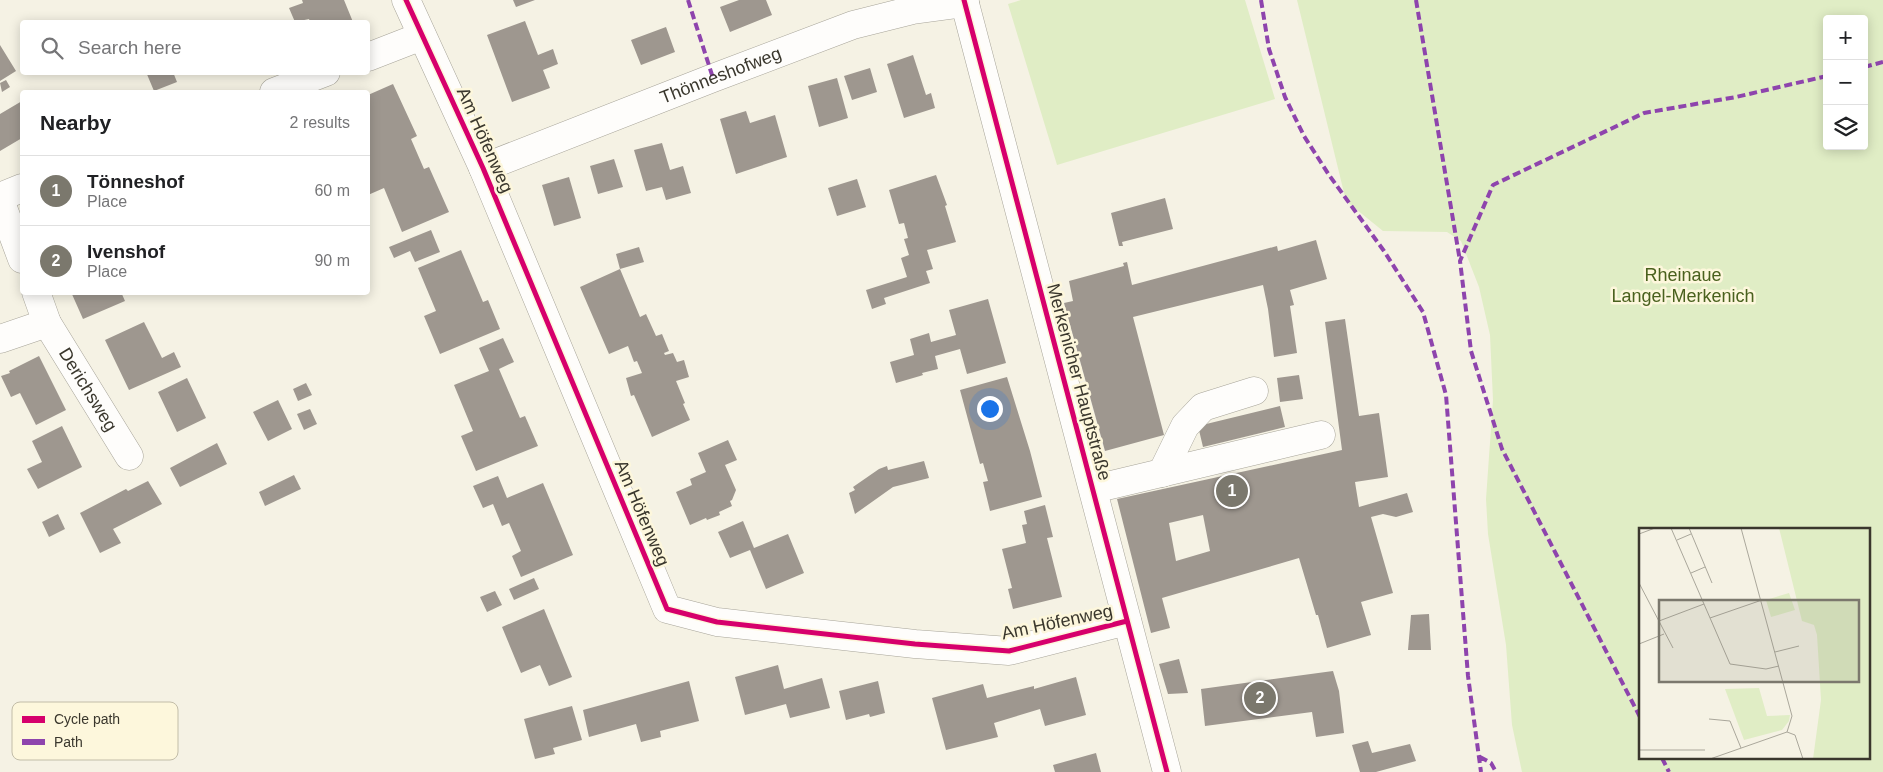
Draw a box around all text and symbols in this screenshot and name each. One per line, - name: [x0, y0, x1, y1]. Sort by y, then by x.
- map controls: [1823, 15, 1868, 150]
- button: +: [1823, 15, 1868, 60]
- search box: [20, 20, 370, 75]
- icon: search: [38, 34, 66, 62]
- text: Search here: [78, 37, 182, 58]
- street label: Thönneshofweg: [657, 43, 784, 108]
- button: −: [1823, 60, 1868, 105]
- street label: Am Höfenweg: [453, 84, 517, 196]
- button: layers: [1823, 105, 1868, 150]
- text: Nearby: [40, 111, 111, 134]
- text: 2 results: [290, 114, 350, 131]
- text: Tönneshof: [87, 171, 184, 192]
- text: 1: [52, 182, 60, 199]
- text: 60 m: [314, 182, 350, 199]
- text: Place: [87, 193, 127, 210]
- text: Ivenshof: [87, 241, 165, 262]
- text: 2: [52, 252, 60, 269]
- text: 90 m: [314, 252, 350, 269]
- text: Place: [87, 263, 127, 280]
- park label: Rheinaue Langel-Merkenich: [1611, 265, 1755, 306]
- street label: Merkenicher Hauptstraße: [1043, 281, 1115, 483]
- street label: Derichsweg: [55, 344, 121, 435]
- your location: [977, 396, 1003, 422]
- street label: Am Höfenweg: [611, 457, 673, 569]
- pin: 1: [1216, 472, 1248, 510]
- inset map: [1639, 528, 1870, 760]
- street label: Am Höfenweg: [1000, 600, 1114, 644]
- pin: 2: [1244, 679, 1276, 717]
- legend: [12, 702, 178, 760]
- text: Cycle path: [54, 711, 120, 727]
- text: Path: [54, 734, 83, 750]

